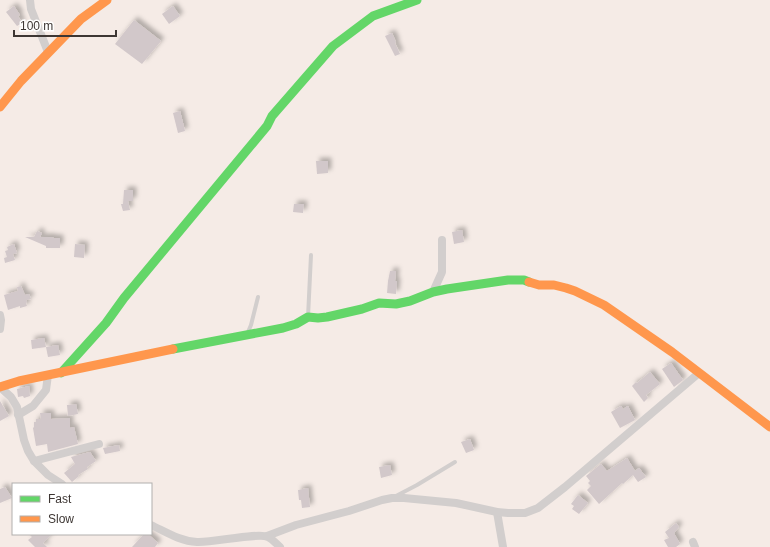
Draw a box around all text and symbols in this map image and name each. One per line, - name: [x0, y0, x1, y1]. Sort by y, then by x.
- scale bar: [14, 12, 116, 38]
- text: 100 m: [20, 19, 53, 33]
- legend: [12, 483, 152, 535]
- text: Fast: [48, 492, 72, 506]
- text: Slow: [48, 512, 74, 526]

